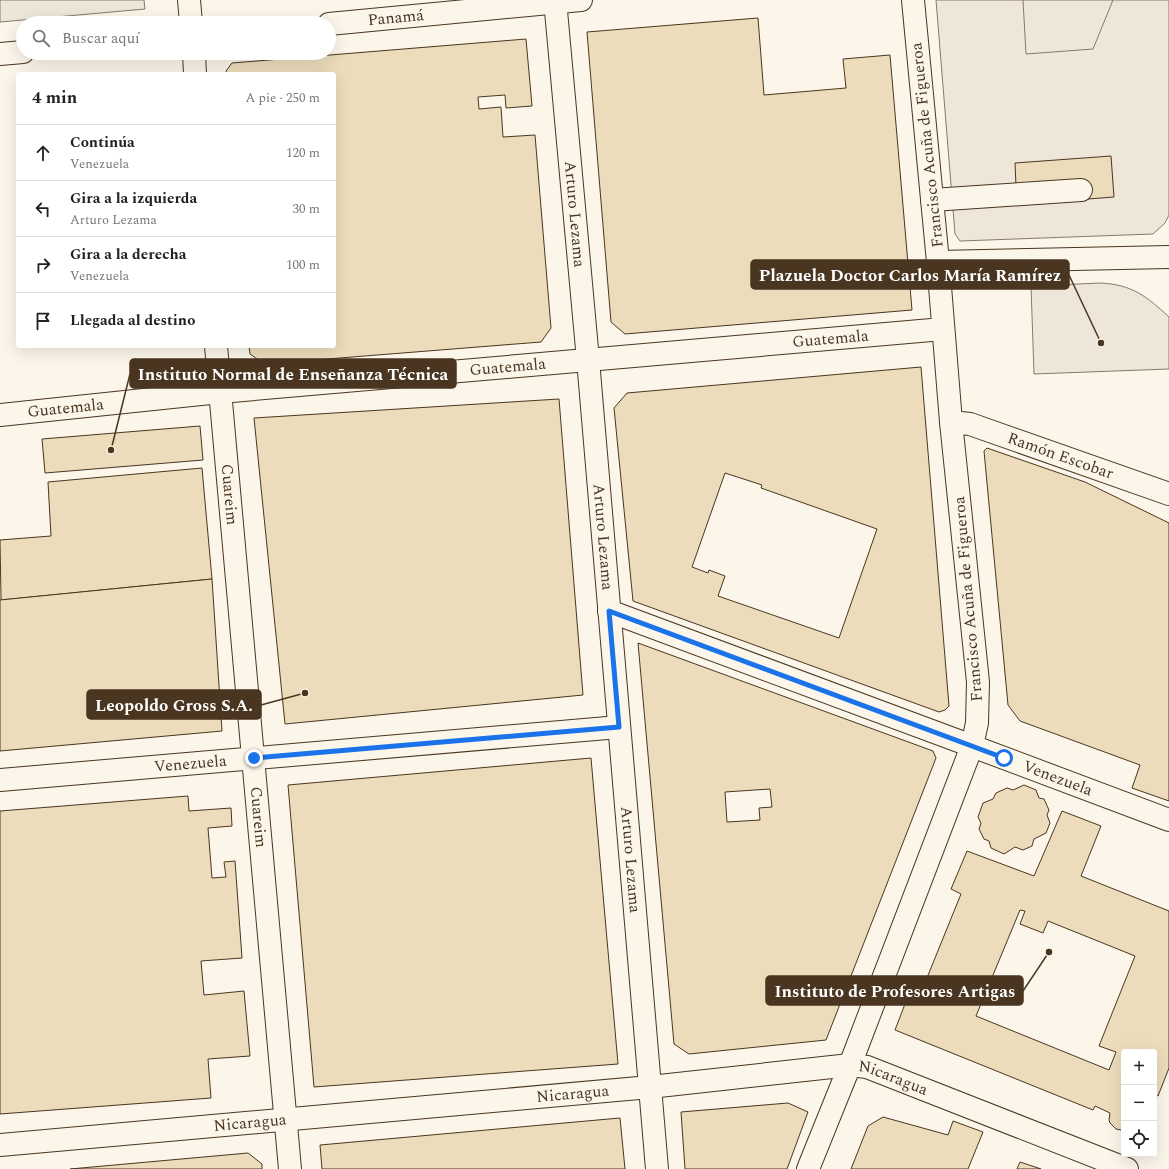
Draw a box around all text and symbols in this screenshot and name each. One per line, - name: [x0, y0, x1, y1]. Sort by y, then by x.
- street label: Panamá: [367, 3, 425, 32]
- search box: [16, 16, 336, 60]
- icon: search: [30, 27, 52, 49]
- text: Buscar aquí: [62, 27, 140, 50]
- street label: Francisco Acuña de Figueroa: [904, 41, 950, 249]
- text: 4 min: [32, 85, 77, 111]
- text: A pie · 250 m: [246, 88, 320, 108]
- text: Continúa: [70, 131, 135, 154]
- icon: ahead: [32, 142, 54, 164]
- text: 120 m: [286, 143, 320, 163]
- text: Venezuela: [70, 154, 129, 174]
- street label: Arturo Lezama: [558, 160, 591, 269]
- text: Gira a la izquierda: [70, 187, 197, 210]
- icon: left: [32, 198, 54, 220]
- text: 30 m: [293, 199, 320, 219]
- text: Arturo Lezama: [70, 210, 157, 230]
- text: Gira a la derecha: [70, 243, 186, 266]
- icon: right: [32, 254, 54, 276]
- text: 100 m: [286, 255, 320, 275]
- callout: Plazuela Doctor Carlos María Ramírez: [751, 260, 1069, 289]
- text: Plazuela Doctor Carlos María Ramírez: [759, 263, 1061, 289]
- text: Venezuela: [70, 266, 129, 286]
- text: Llegada al destino: [70, 309, 195, 332]
- icon: arrive: [32, 310, 54, 332]
- street label: Guatemala: [791, 324, 870, 354]
- street label: Guatemala: [469, 352, 547, 382]
- callout: Instituto Normal de Enseñanza Técnica: [130, 359, 456, 388]
- text: Instituto Normal de Enseñanza Técnica: [138, 362, 449, 388]
- street label: Guatemala: [26, 392, 105, 424]
- street label: Ramón Escobar: [1004, 426, 1117, 486]
- street label: Cuareim: [215, 463, 244, 526]
- street label: Arturo Lezama: [587, 483, 620, 591]
- street label: Francisco Acuña de Figueroa: [947, 495, 989, 703]
- callout: Leopoldo Gross S.A.: [87, 690, 261, 719]
- text: Leopoldo Gross S.A.: [95, 693, 253, 719]
- street label: Venezuela: [153, 749, 228, 779]
- route end: [245, 749, 263, 767]
- route start: [995, 749, 1013, 767]
- street label: Venezuela: [1020, 754, 1096, 802]
- street label: Cuareim: [244, 785, 273, 849]
- street label: Arturo Lezama: [614, 805, 647, 914]
- callout: Instituto de Profesores Artigas: [766, 976, 1023, 1005]
- text: Instituto de Profesores Artigas: [775, 979, 1015, 1005]
- map controls: [1121, 1049, 1157, 1157]
- button: +: [1121, 1049, 1157, 1085]
- street label: Nicaragua: [857, 1054, 932, 1102]
- street label: Nicaragua: [535, 1079, 610, 1109]
- button: −: [1121, 1085, 1157, 1121]
- street label: Nicaragua: [213, 1107, 288, 1138]
- button: locate: [1121, 1121, 1157, 1157]

